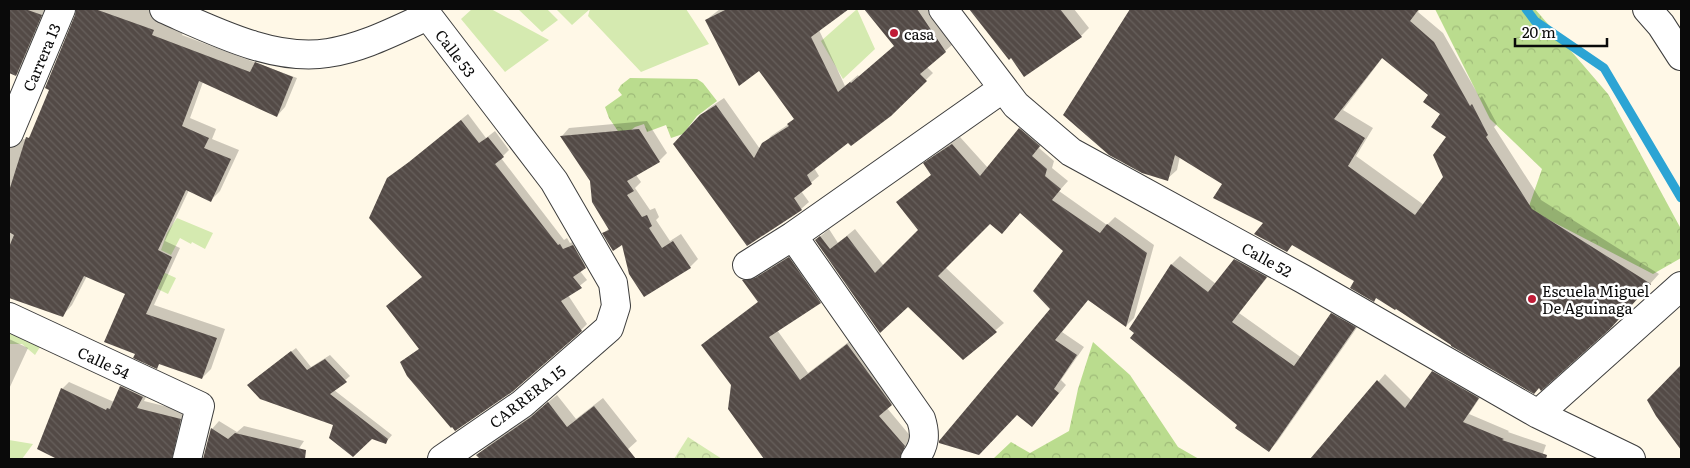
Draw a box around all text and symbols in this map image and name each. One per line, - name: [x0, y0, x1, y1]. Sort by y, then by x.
- scale bar: [1515, 15, 1608, 47]
- street label: Carrera 13: [16, 19, 66, 95]
- text: 20 m: [1522, 20, 1556, 43]
- place label: casa: [904, 22, 935, 45]
- street label: Calle 53: [430, 24, 482, 82]
- marker: casa: [888, 27, 900, 39]
- street label: Calle 52: [1238, 236, 1297, 282]
- place label: Escuela Miguel De Aguinaga: [1542, 279, 1649, 319]
- marker: Escuela Miguel De Aguinaga: [1526, 293, 1538, 305]
- street label: Calle 54: [74, 340, 134, 384]
- street label: CARRERA 15: [484, 359, 570, 433]

